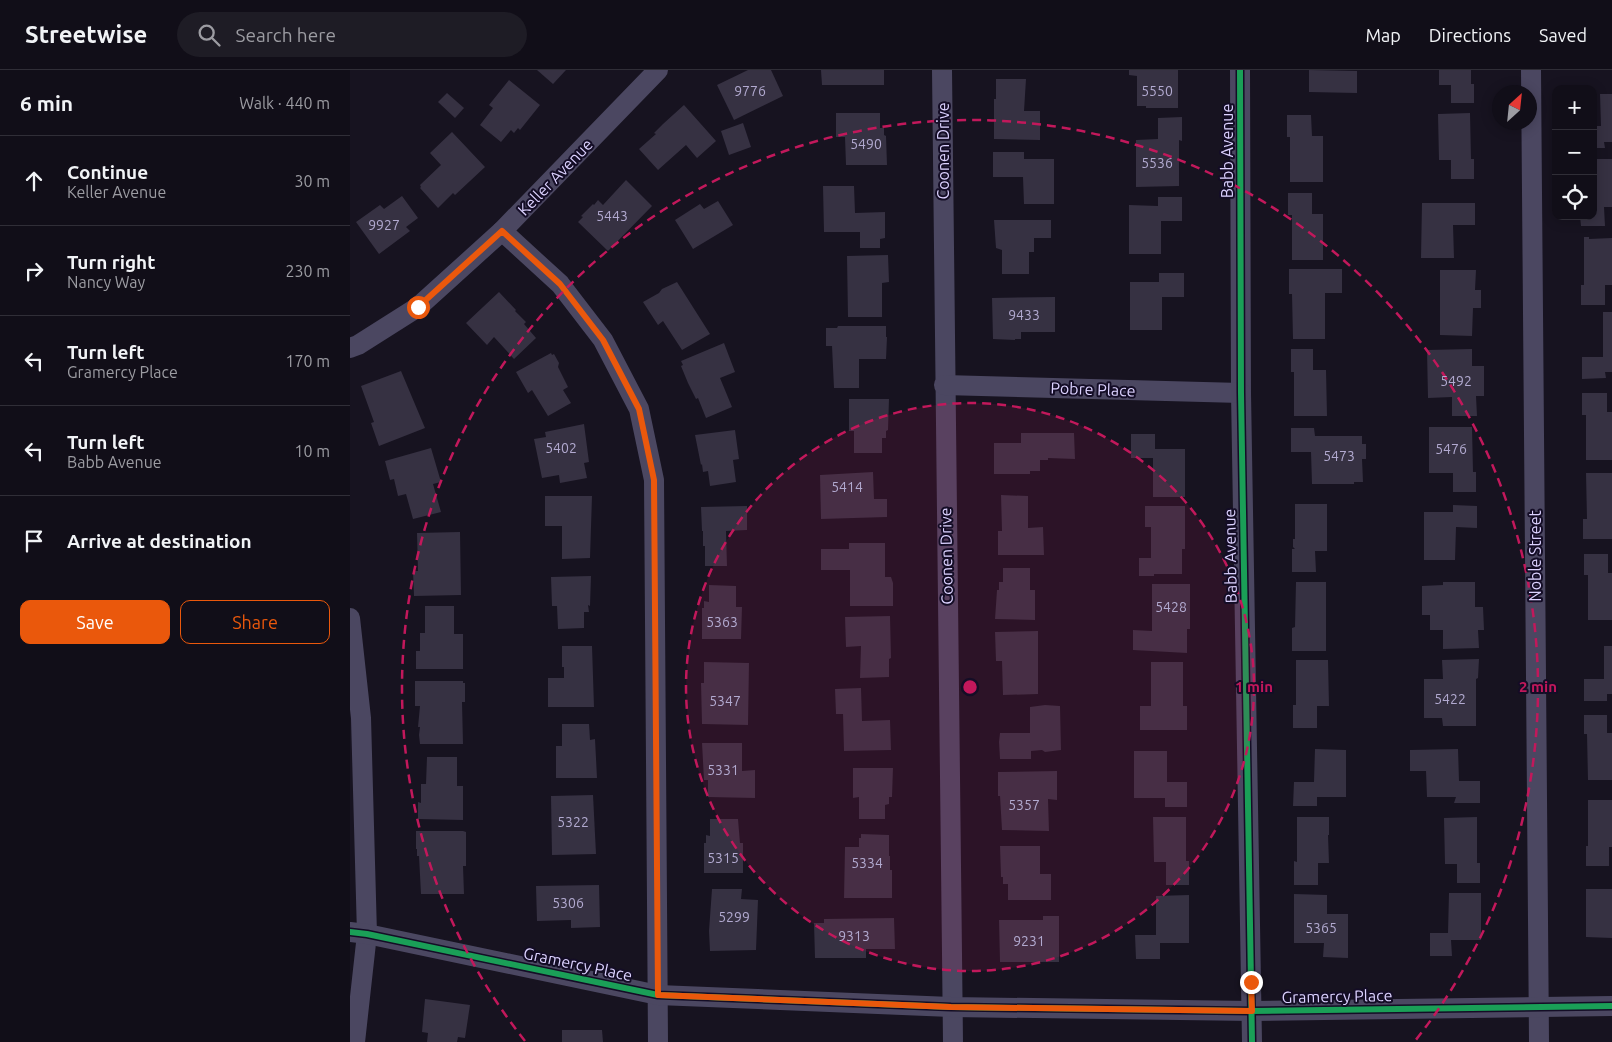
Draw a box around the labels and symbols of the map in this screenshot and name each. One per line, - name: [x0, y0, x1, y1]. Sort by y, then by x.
- house number: 9776: [734, 83, 766, 99]
- house number: 5550: [1141, 83, 1173, 99]
- north arrow: [1492, 85, 1537, 130]
- street label: Coonen Drive: [934, 102, 952, 200]
- street label: Babb Avenue: [1218, 104, 1236, 198]
- street label: Keller Avenue: [514, 135, 596, 219]
- house number: 5490: [850, 136, 882, 152]
- house number: 5536: [1141, 155, 1173, 171]
- house number: 5443: [596, 208, 628, 224]
- house number: 9927: [368, 217, 400, 233]
- route start: [407, 296, 430, 319]
- house number: 9433: [1008, 307, 1040, 323]
- house number: 5492: [1440, 373, 1472, 389]
- street label: Pobre Place: [1050, 379, 1136, 399]
- house number: 5402: [545, 440, 577, 456]
- house number: 5476: [1435, 441, 1467, 457]
- house number: 5473: [1323, 448, 1355, 464]
- house number: 5414: [831, 479, 863, 495]
- street label: Coonen Drive: [936, 507, 956, 605]
- street label: Babb Avenue: [1220, 509, 1240, 603]
- street label: Noble Street: [1526, 510, 1544, 602]
- house number: 5428: [1155, 599, 1187, 615]
- house number: 5363: [706, 614, 738, 630]
- centre of rings: [961, 678, 979, 696]
- text: 1 min: [1235, 678, 1273, 695]
- text: 2 min: [1519, 678, 1557, 695]
- house number: 5422: [1434, 691, 1466, 707]
- house number: 5347: [709, 693, 741, 709]
- house number: 5331: [707, 762, 739, 778]
- house number: 5357: [1008, 797, 1040, 813]
- house number: 5322: [557, 814, 589, 830]
- house number: 5315: [707, 850, 739, 866]
- house number: 5334: [851, 855, 883, 871]
- house number: 5306: [552, 895, 584, 911]
- house number: 5299: [718, 909, 750, 925]
- house number: 5365: [1305, 920, 1337, 936]
- house number: 9313: [838, 928, 870, 944]
- house number: 9231: [1013, 933, 1045, 949]
- street label: Gramercy Place: [522, 944, 634, 984]
- route end: [1240, 971, 1263, 994]
- street label: Gramercy Place: [1281, 986, 1393, 1006]

